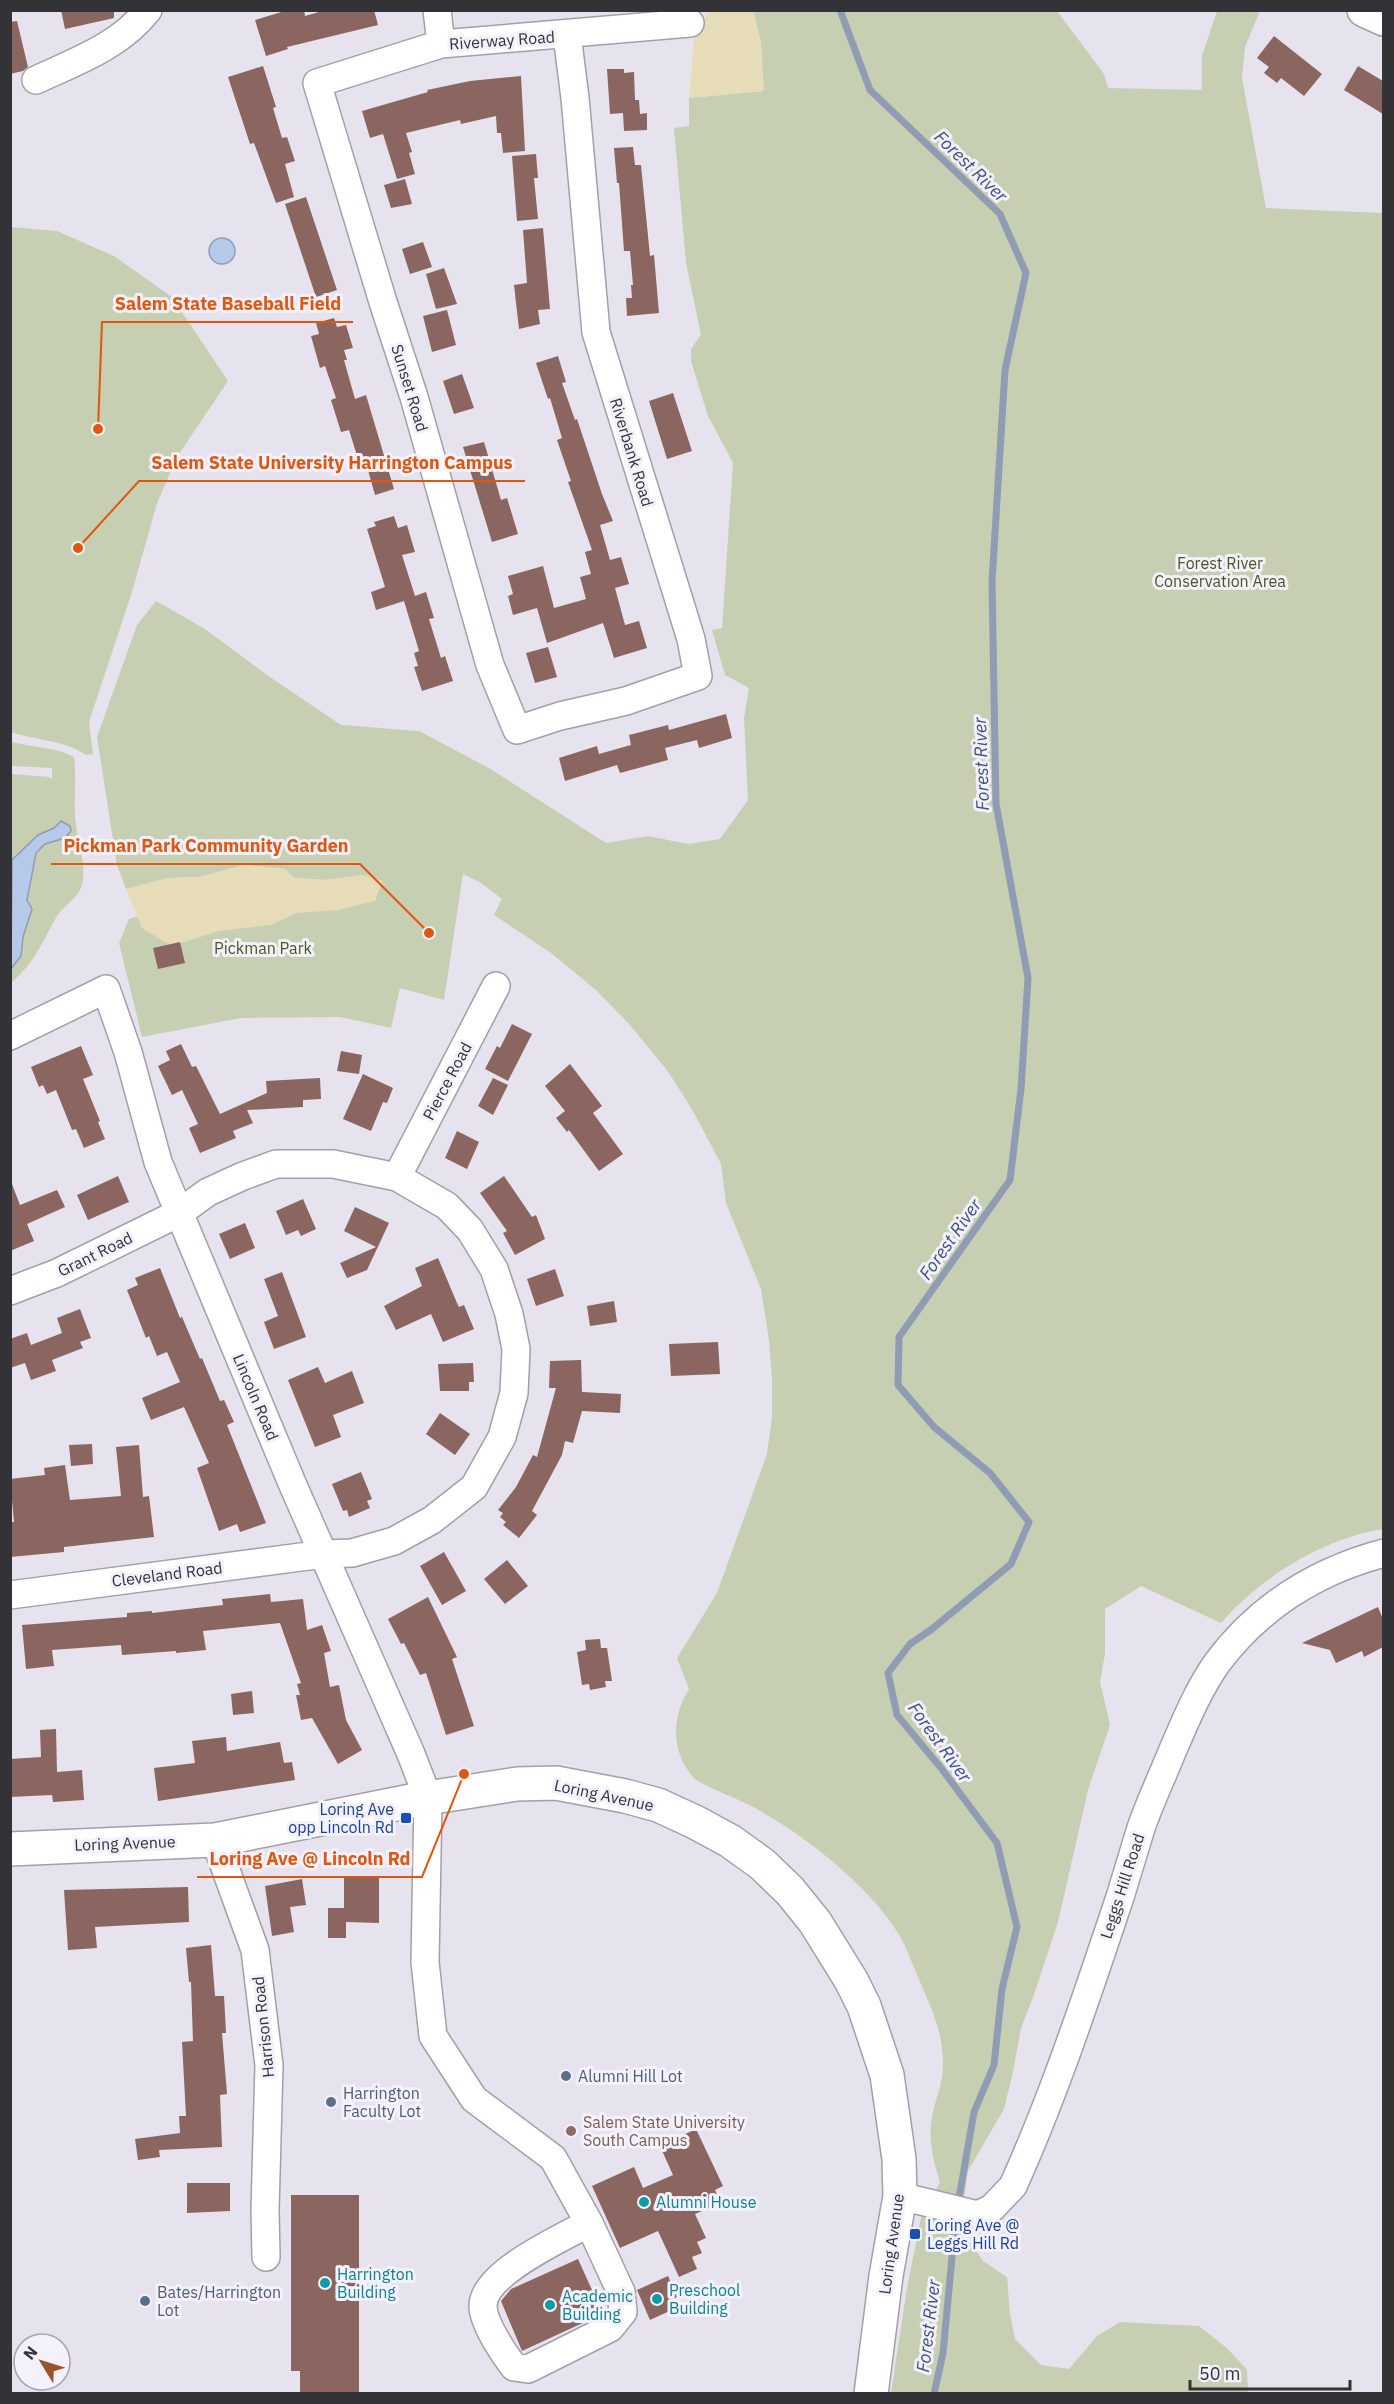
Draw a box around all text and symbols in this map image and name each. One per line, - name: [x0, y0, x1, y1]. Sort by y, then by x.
- street label: Riverway Road: [448, 26, 556, 54]
- water label: Forest River: [929, 125, 1013, 207]
- callout: Salem State Baseball Field: [102, 286, 353, 322]
- text: Salem State Baseball Field: [115, 292, 341, 315]
- street label: Sunset Road: [387, 342, 433, 434]
- street label: Riverbank Road: [606, 395, 658, 509]
- callout: Salem State University Harrington Campus: [139, 445, 525, 481]
- text: Salem State University Harrington Campus: [151, 451, 513, 474]
- park label: Forest River Conservation Area: [1154, 553, 1286, 591]
- water label: Forest River: [968, 717, 994, 811]
- callout: Pickman Park Community Garden: [51, 828, 360, 864]
- text: Pickman Park Community Garden: [63, 834, 349, 857]
- park label: Pickman Park: [214, 938, 313, 958]
- street label: Pierce Road: [418, 1039, 476, 1123]
- water label: Forest River: [914, 1194, 986, 1284]
- street label: Grant Road: [54, 1227, 136, 1281]
- street label: Lincoln Road: [229, 1351, 283, 1443]
- street label: Cleveland Road: [111, 1557, 223, 1591]
- water label: Forest River: [903, 1698, 977, 1787]
- street label: Loring Avenue: [552, 1775, 656, 1815]
- place label: Loring Ave opp Lincoln Rd: [288, 1799, 394, 1837]
- marker: Loring Ave opp Lincoln Rd: [399, 1811, 413, 1825]
- street label: Loring Avenue: [74, 1831, 176, 1855]
- street label: Leggs Hill Road: [1096, 1831, 1148, 1941]
- callout: Loring Ave @ Lincoln Rd: [197, 1841, 422, 1877]
- text: Loring Ave @ Lincoln Rd: [209, 1847, 411, 1870]
- street label: Harrison Road: [248, 1975, 278, 2079]
- place label: Alumni Hill Lot: [578, 2066, 683, 2086]
- marker: Alumni Hill Lot: [559, 2069, 573, 2083]
- place label: Harrington Faculty Lot: [343, 2083, 421, 2121]
- marker: Harrington Faculty Lot: [324, 2095, 338, 2109]
- place label: Salem State University South Campus: [583, 2112, 745, 2150]
- marker: Salem State University South Campus: [564, 2124, 578, 2138]
- place label: Alumni House: [656, 2192, 757, 2212]
- street label: Loring Avenue: [874, 2192, 908, 2296]
- marker: Alumni House: [637, 2195, 651, 2209]
- place label: Loring Ave @ Leggs Hill Rd: [927, 2215, 1020, 2253]
- marker: Loring Ave @ Leggs Hill Rd: [908, 2227, 922, 2241]
- place label: Harrington Building: [337, 2264, 414, 2302]
- marker: Harrington Building: [318, 2276, 332, 2290]
- water label: Forest River: [911, 2278, 945, 2374]
- place label: Preschool Building: [669, 2280, 740, 2318]
- place label: Bates/Harrington Lot: [157, 2282, 281, 2320]
- place label: Academic Building: [562, 2286, 633, 2324]
- marker: Preschool Building: [650, 2292, 664, 2306]
- marker: Bates/Harrington Lot: [138, 2294, 152, 2308]
- marker: Academic Building: [543, 2298, 557, 2312]
- north arrow: [12, 2332, 72, 2392]
- text: N: [19, 2342, 42, 2363]
- scale bar: [1190, 2353, 1350, 2391]
- text: 50 m: [1199, 2362, 1241, 2385]

